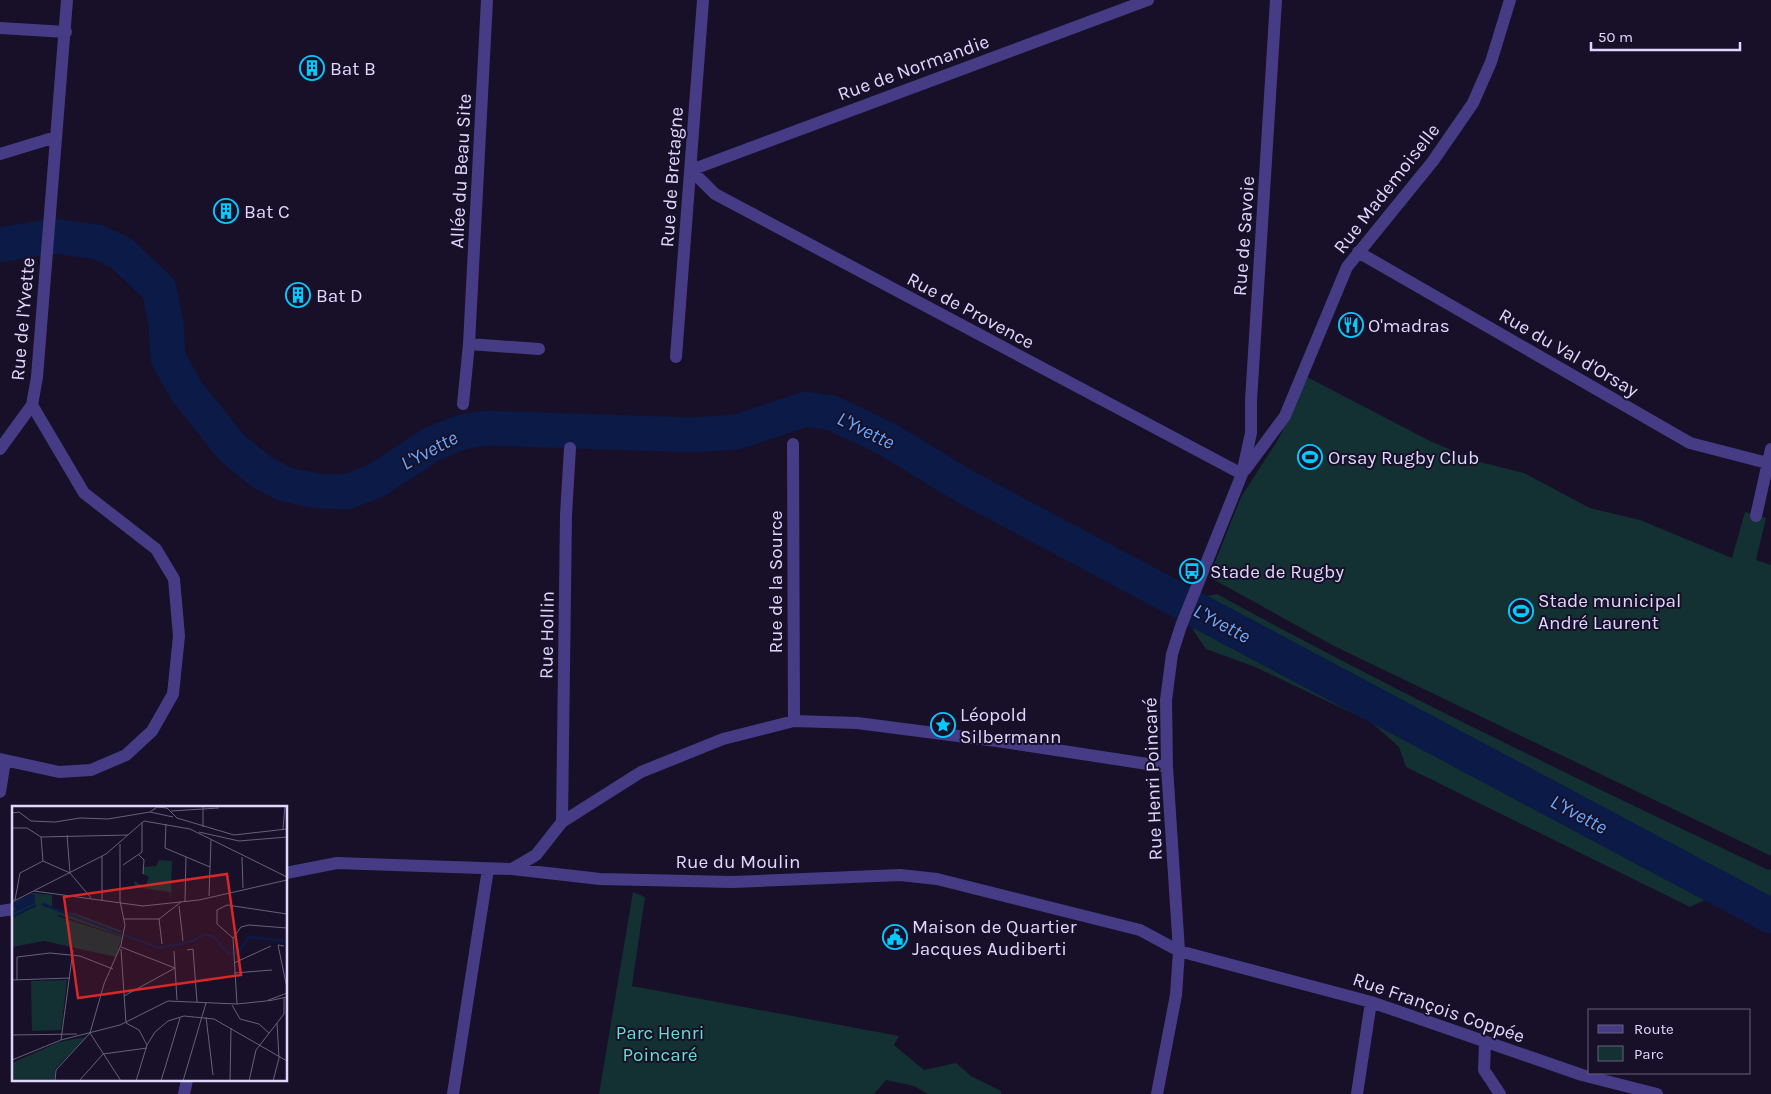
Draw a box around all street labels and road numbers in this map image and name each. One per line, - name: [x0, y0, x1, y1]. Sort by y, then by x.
- street label: Rue de Normandie: [835, 30, 992, 106]
- street label: Allée du Beau Site: [446, 93, 476, 249]
- street label: Rue de Bretagne: [656, 106, 688, 248]
- street label: Rue Mademoiselle: [1329, 119, 1444, 258]
- street label: Rue de Savoie: [1229, 175, 1259, 297]
- street label: Rue de l'Yvette: [7, 256, 39, 382]
- street label: Rue de Provence: [903, 268, 1038, 354]
- street label: Rue du Val d'Orsay: [1495, 304, 1642, 402]
- street label: Rue de la Source: [765, 510, 787, 654]
- street label: Rue Hollin: [535, 591, 559, 679]
- street label: Rue Henri Poincaré: [1139, 697, 1167, 861]
- street label: Rue du Moulin: [675, 851, 801, 873]
- street label: Rue François Coppée: [1350, 968, 1527, 1048]

